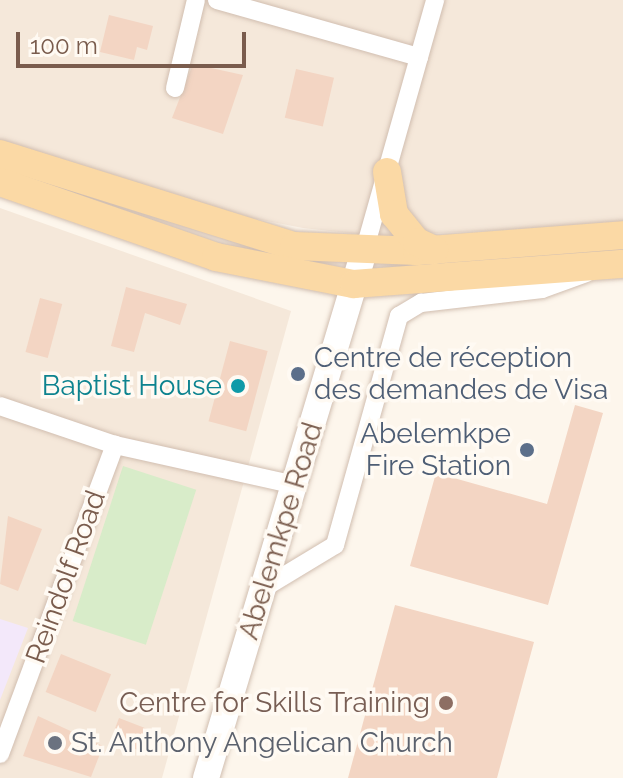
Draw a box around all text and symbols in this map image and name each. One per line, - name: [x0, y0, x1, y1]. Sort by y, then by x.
- scale bar: [20, 16, 250, 66]
- text: 100 m: [30, 31, 98, 60]
- place label: Centre de réception des demandes de Visa: [314, 341, 609, 407]
- marker: Centre de réception des demandes de Visa: [289, 365, 307, 383]
- place label: Baptist House: [42, 369, 222, 403]
- marker: Baptist House: [229, 377, 247, 395]
- place label: Abelemkpe Fire Station: [360, 417, 511, 483]
- street label: Abelemkpe Road: [232, 418, 330, 644]
- marker: Abelemkpe Fire Station: [518, 441, 536, 459]
- street label: Reindolf Road: [19, 486, 113, 668]
- place label: Centre for Skills Training: [118, 686, 430, 720]
- marker: Centre for Skills Training: [437, 694, 455, 712]
- place label: St. Anthony Angelican Church: [71, 726, 455, 760]
- marker: St. Anthony Angelican Church: [46, 734, 64, 752]

